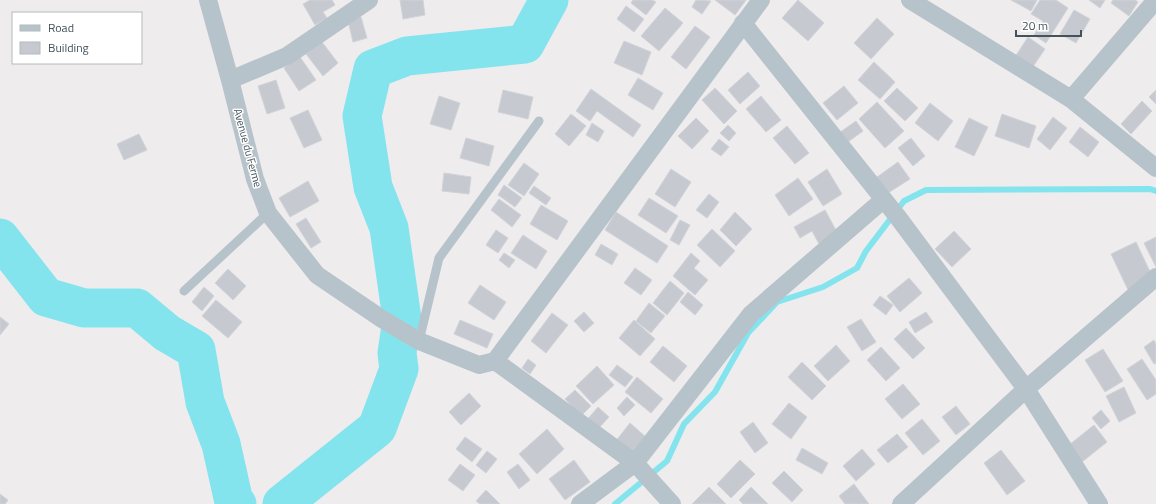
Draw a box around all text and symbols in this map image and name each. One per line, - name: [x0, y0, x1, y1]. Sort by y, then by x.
- legend: [12, 12, 142, 64]
- scale bar: [1016, 12, 1081, 38]
- text: 20 m: [1022, 16, 1048, 35]
- text: Road: [48, 18, 74, 37]
- text: Building: [48, 38, 89, 57]
- street label: Avenue du Ferme: [230, 107, 266, 189]

